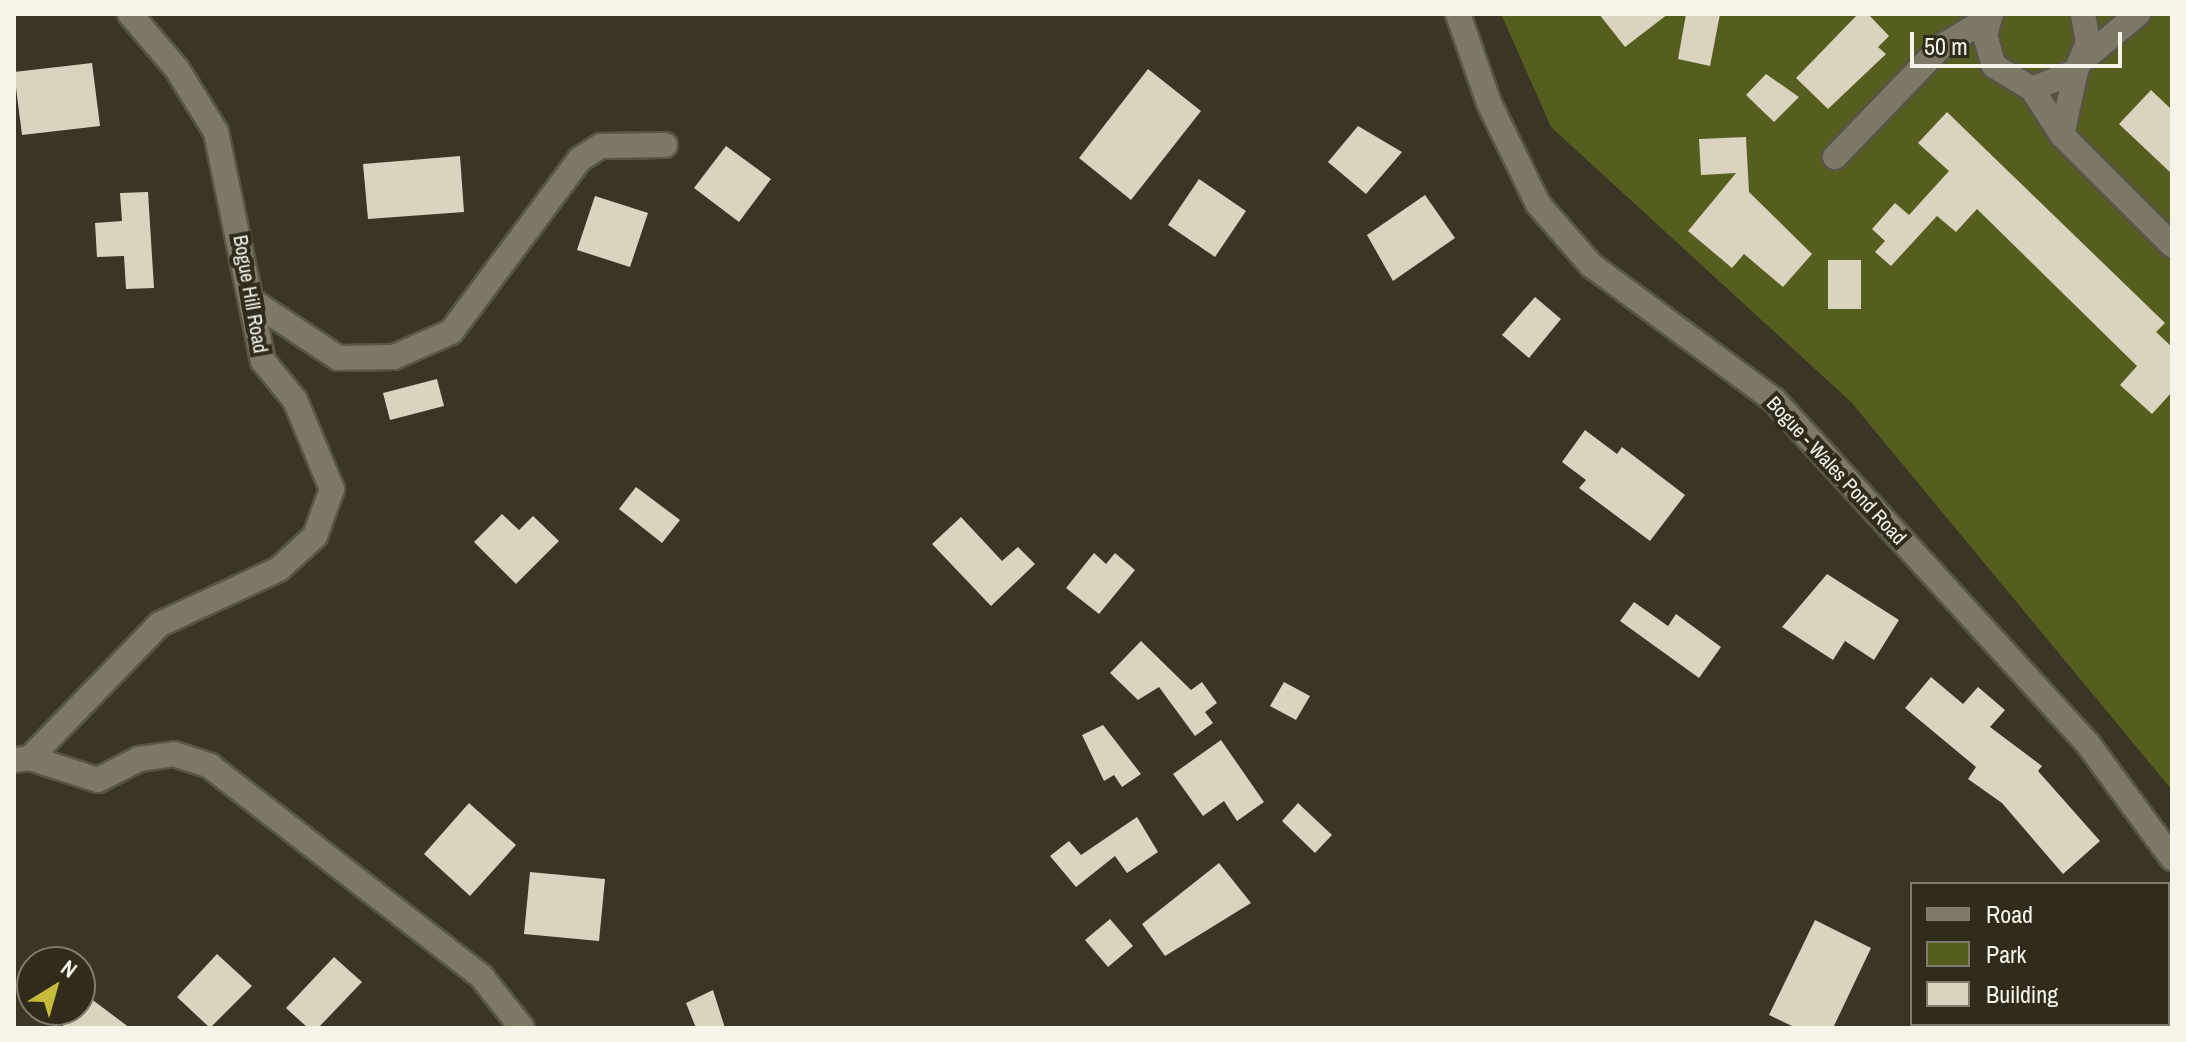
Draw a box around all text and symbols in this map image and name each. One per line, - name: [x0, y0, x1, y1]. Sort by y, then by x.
- scale bar: [1914, 16, 2126, 66]
- text: 50 m: [1924, 30, 1968, 62]
- street label: Bogue Hill Road: [229, 233, 273, 355]
- street label: Bogue - Wales Pond Road: [1762, 391, 1912, 549]
- legend: [1910, 882, 2170, 1026]
- text: Road: [1986, 898, 2033, 930]
- text: Park: [1986, 938, 2026, 970]
- north arrow: [16, 946, 96, 1026]
- text: N: [55, 953, 83, 984]
- text: Building: [1986, 978, 2058, 1010]

